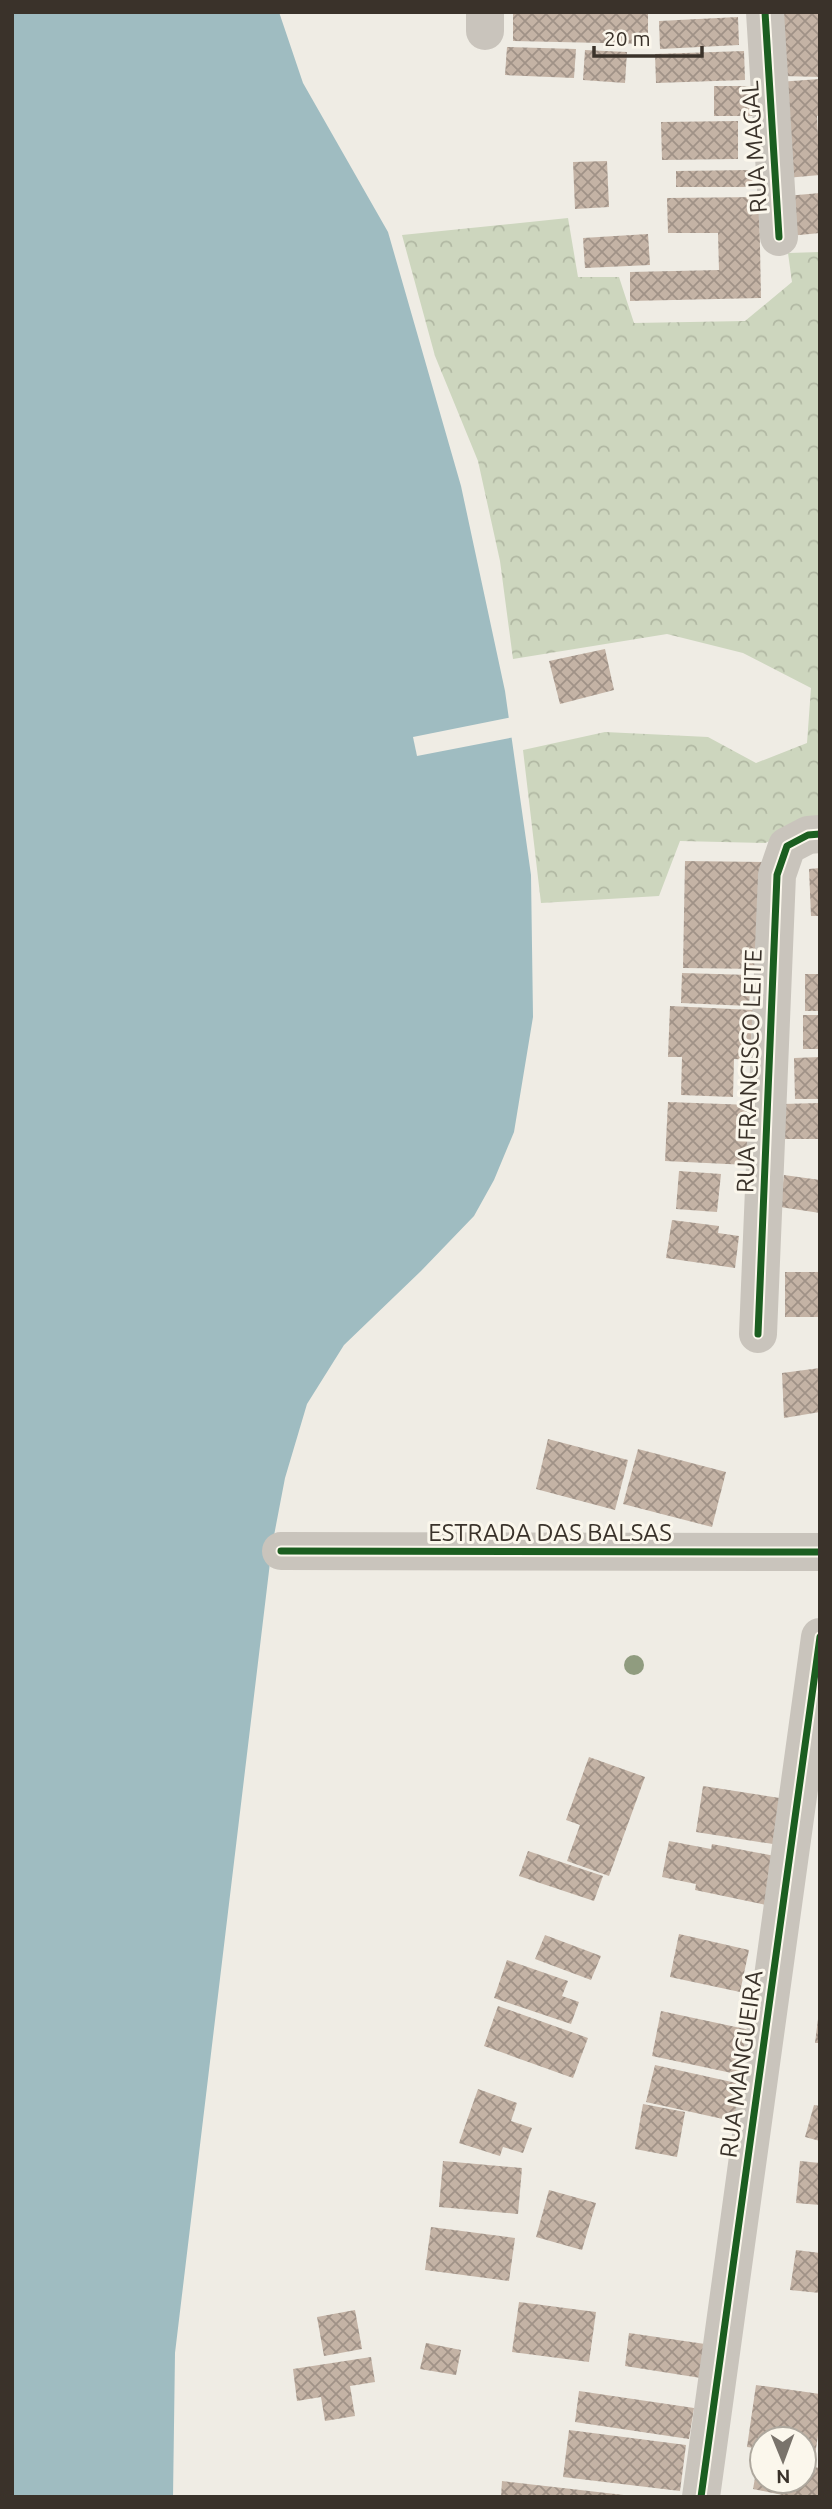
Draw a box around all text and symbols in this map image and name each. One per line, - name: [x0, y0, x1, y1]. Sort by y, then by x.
- scale bar: [594, 14, 702, 58]
- text: 20 m: [604, 26, 651, 50]
- street label: RUA MAGAL: [736, 80, 772, 214]
- street label: RUA FRANCISCO LEITE: [731, 949, 767, 1193]
- street label: ESTRADA DAS BALSAS: [428, 1519, 672, 1546]
- street label: RUA MANGUEIRA: [714, 1968, 768, 2160]
- north arrow: [748, 2425, 818, 2495]
- text: N: [776, 2466, 791, 2488]

